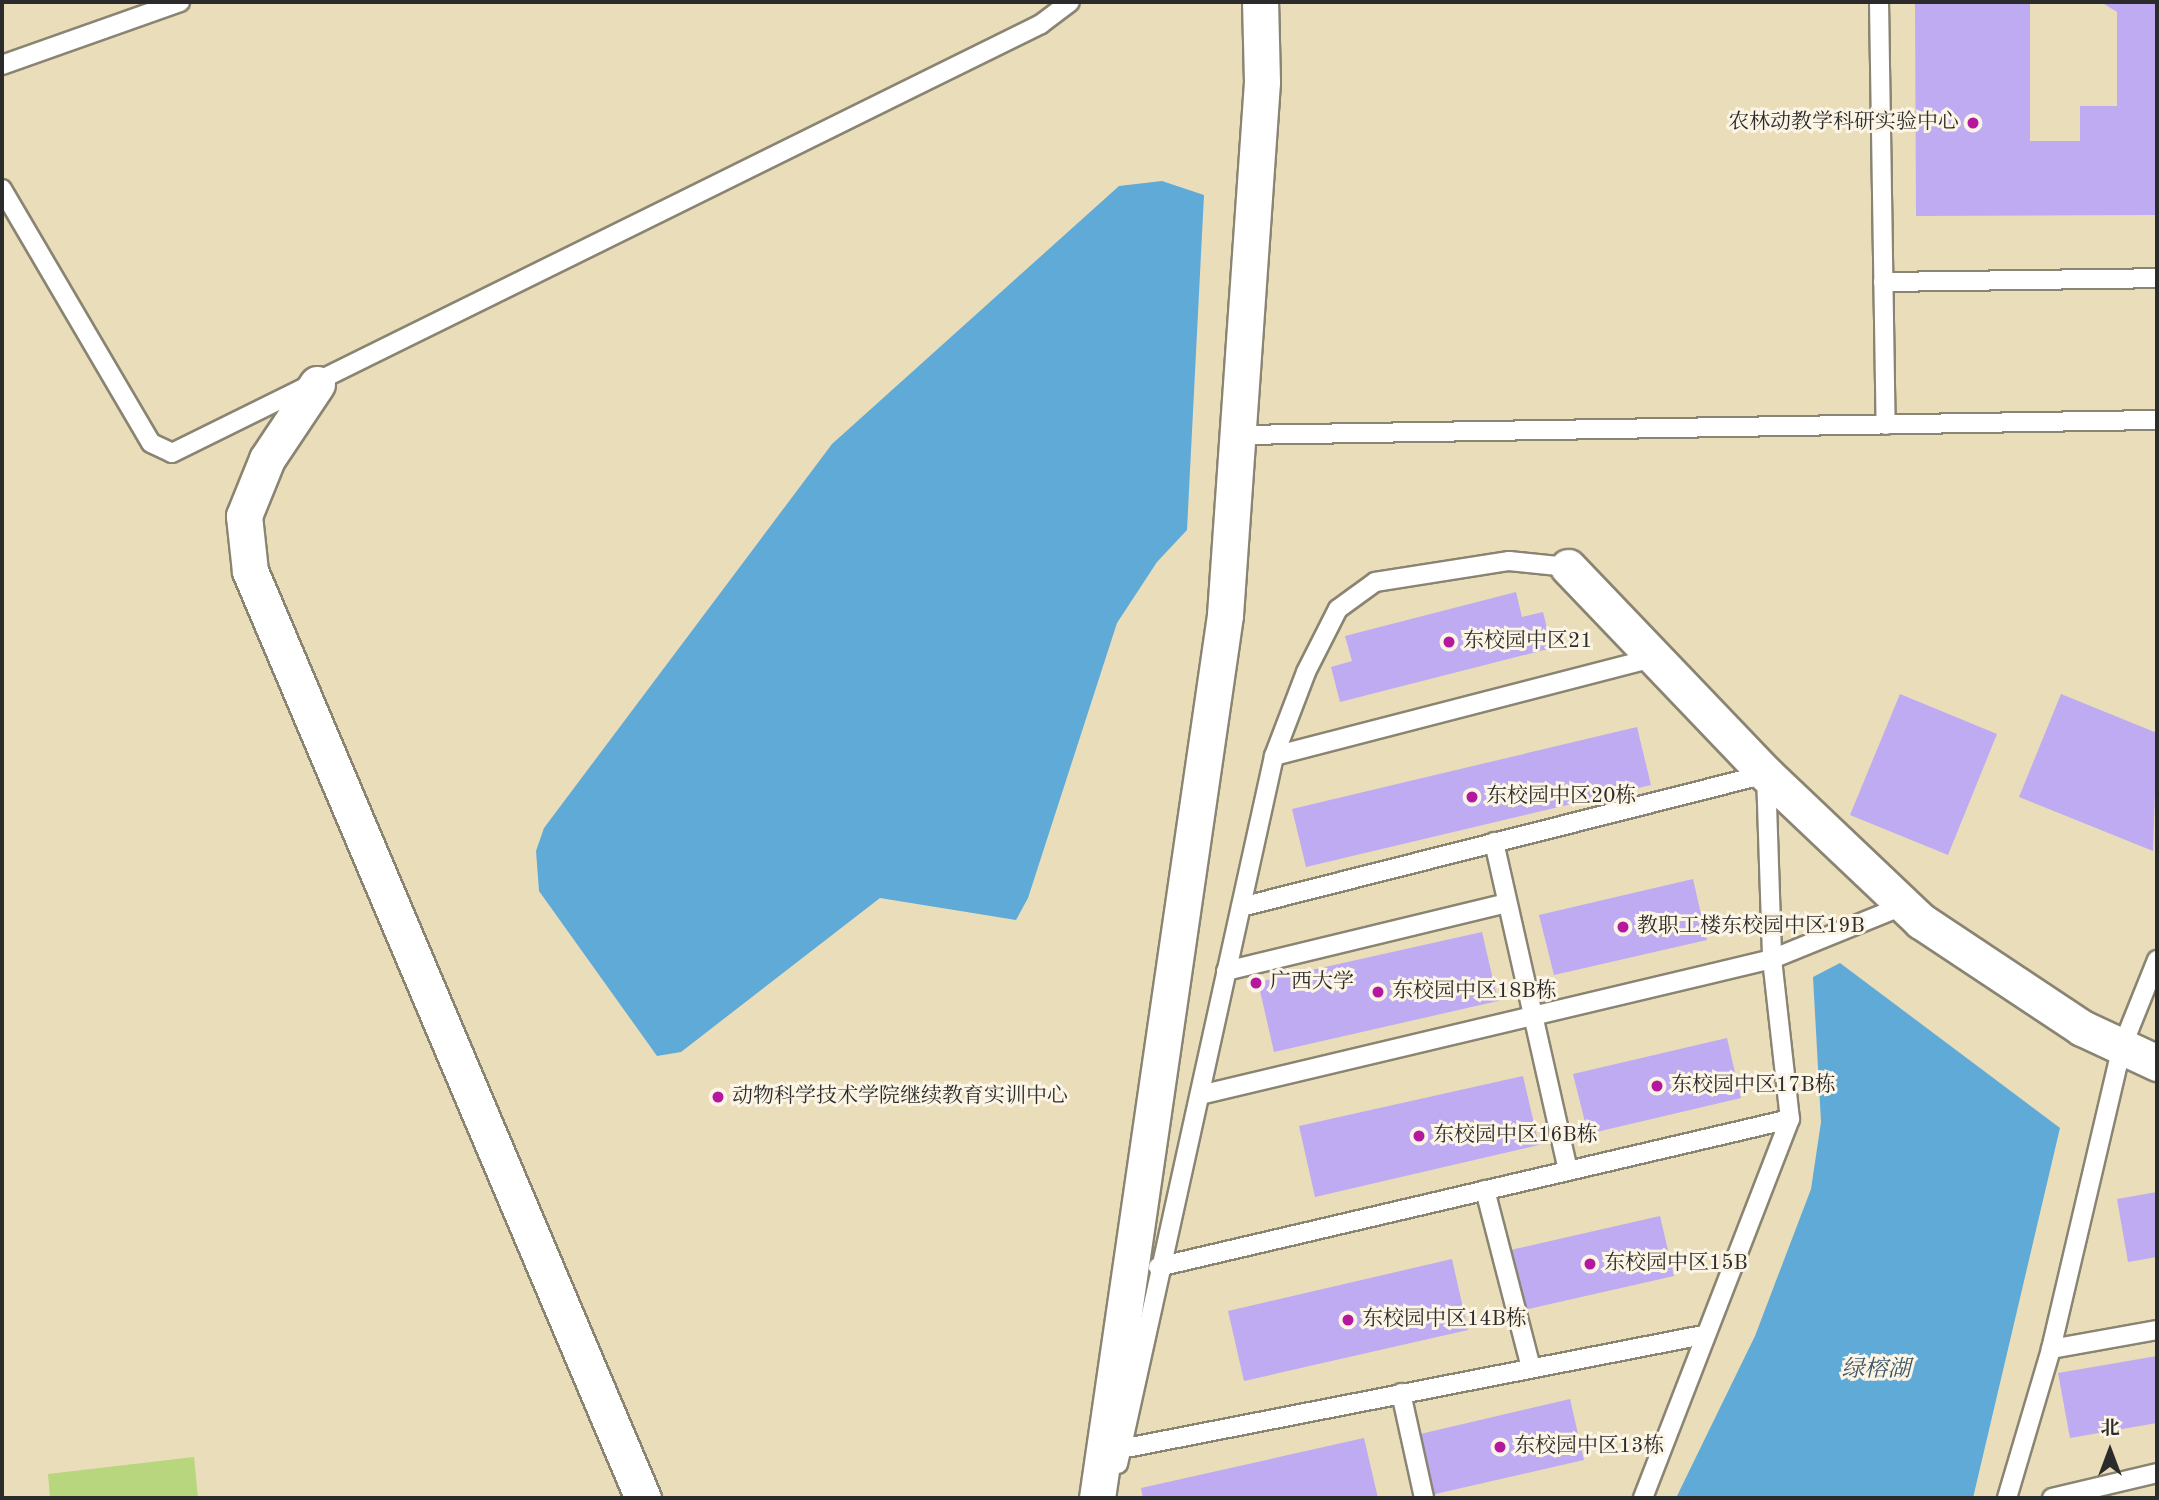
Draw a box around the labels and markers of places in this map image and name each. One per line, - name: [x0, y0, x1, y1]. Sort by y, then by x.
- place label: 农林动教学科研实验中心: [1728, 110, 1959, 136]
- marker: 农林动教学科研实验中心: [1965, 115, 1981, 131]
- place label: 东校园中区21: [1463, 629, 1592, 655]
- marker: 东校园中区21: [1441, 634, 1457, 650]
- place label: 东校园中区20栋: [1486, 784, 1636, 810]
- marker: 东校园中区20栋: [1464, 789, 1480, 805]
- place label: 教职工楼东校园中区19B: [1637, 914, 1865, 940]
- marker: 教职工楼东校园中区19B: [1615, 919, 1631, 935]
- place label: 广西大学: [1270, 970, 1354, 996]
- marker: 广西大学: [1248, 975, 1264, 991]
- place label: 东校园中区18B栋: [1392, 979, 1557, 1005]
- marker: 东校园中区18B栋: [1370, 984, 1386, 1000]
- place label: 东校园中区17B栋: [1671, 1073, 1836, 1099]
- marker: 东校园中区17B栋: [1649, 1078, 1665, 1094]
- place label: 动物科学技术学院继续教育实训中心: [732, 1084, 1068, 1110]
- marker: 动物科学技术学院继续教育实训中心: [710, 1089, 726, 1105]
- place label: 东校园中区16B栋: [1433, 1123, 1598, 1149]
- marker: 东校园中区16B栋: [1411, 1128, 1427, 1144]
- place label: 东校园中区15B: [1604, 1251, 1748, 1277]
- marker: 东校园中区15B: [1582, 1256, 1598, 1272]
- place label: 东校园中区14B栋: [1362, 1307, 1527, 1333]
- marker: 东校园中区14B栋: [1340, 1312, 1356, 1328]
- place label: 东校园中区13栋: [1514, 1434, 1664, 1460]
- marker: 东校园中区13栋: [1492, 1439, 1508, 1455]

